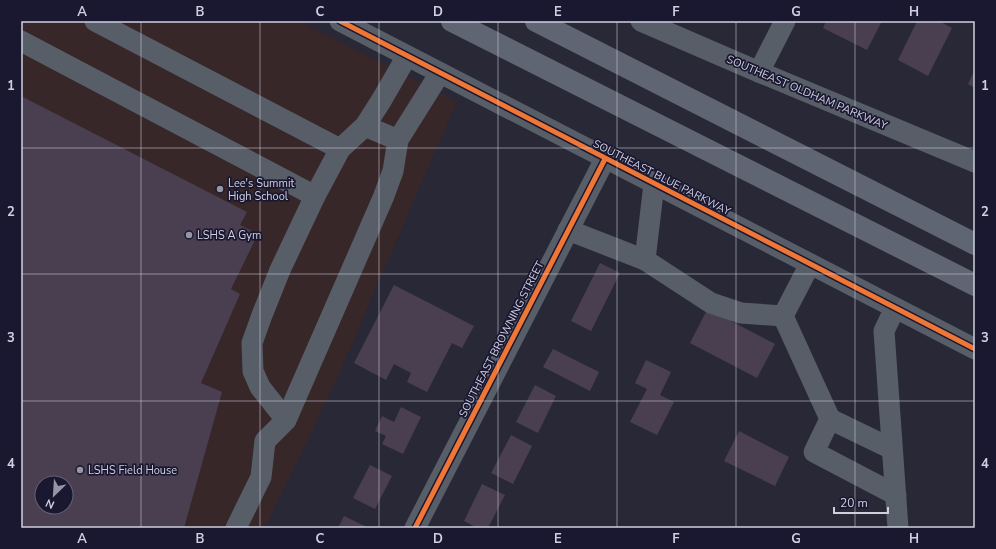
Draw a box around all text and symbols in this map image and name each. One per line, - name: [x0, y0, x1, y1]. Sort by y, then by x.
- text: A: [77, 3, 87, 21]
- text: B: [196, 3, 205, 21]
- text: C: [316, 3, 325, 21]
- text: D: [433, 3, 443, 21]
- text: E: [554, 3, 562, 21]
- text: F: [672, 3, 680, 21]
- text: G: [791, 3, 801, 21]
- text: H: [909, 3, 919, 21]
- street label: SOUTHEAST OLDHAM PARKWAY: [724, 52, 890, 133]
- text: 1: [7, 77, 15, 95]
- text: 1: [981, 77, 989, 95]
- street label: SOUTHEAST BLUE PARKWAY: [590, 136, 733, 219]
- place label: Lee's Summit High School: [228, 176, 294, 204]
- marker: Lee's Summit High School: [215, 184, 225, 194]
- text: 2: [7, 203, 15, 221]
- text: 2: [981, 203, 989, 221]
- place label: LSHS A Gym: [197, 228, 261, 243]
- marker: LSHS A Gym: [184, 230, 194, 240]
- street label: SOUTHEAST BROWNING STREET: [455, 258, 548, 420]
- text: 3: [7, 329, 15, 347]
- text: 3: [981, 329, 989, 347]
- text: 4: [7, 455, 15, 473]
- text: 4: [981, 455, 989, 473]
- place label: LSHS Field House: [88, 463, 177, 478]
- marker: LSHS Field House: [75, 465, 85, 475]
- north arrow: [34, 475, 74, 515]
- scale bar: [834, 489, 888, 515]
- text: N: [43, 495, 57, 512]
- text: 20 m: [840, 495, 868, 511]
- text: A: [77, 530, 87, 548]
- text: B: [196, 530, 205, 548]
- text: C: [316, 530, 325, 548]
- text: D: [433, 530, 443, 548]
- text: E: [554, 530, 562, 548]
- text: F: [672, 530, 680, 548]
- text: G: [791, 530, 801, 548]
- text: H: [909, 530, 919, 548]

